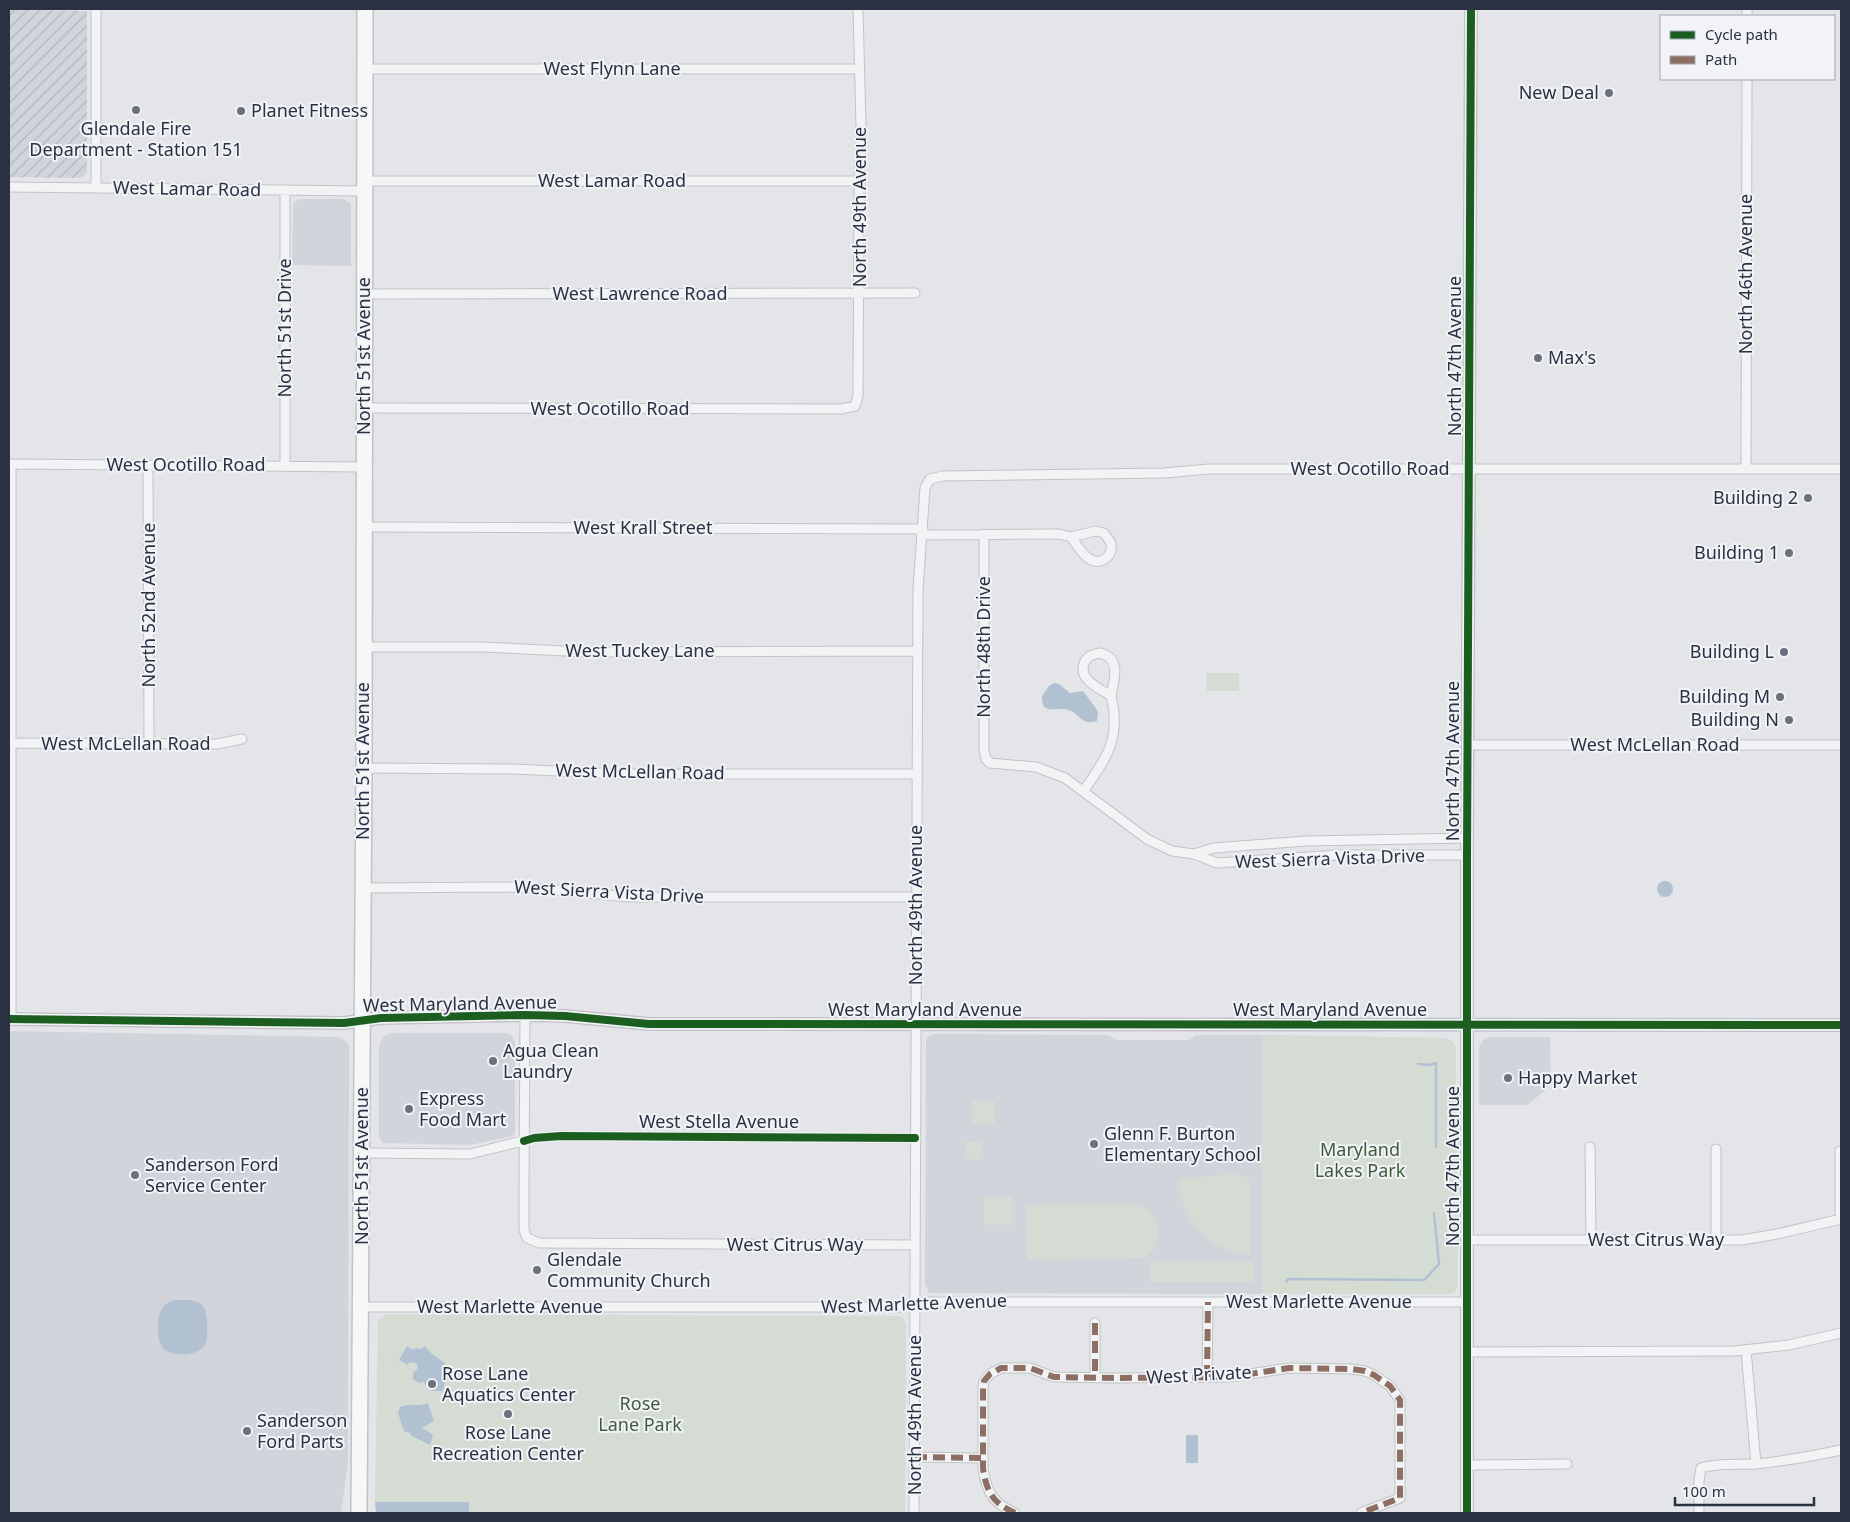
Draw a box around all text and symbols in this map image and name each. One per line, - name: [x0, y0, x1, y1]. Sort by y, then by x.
- legend: [1660, 15, 1835, 80]
- text: Cycle path: [1705, 24, 1778, 44]
- text: Path: [1705, 49, 1737, 69]
- street label: West Flynn Lane: [543, 56, 681, 80]
- place label: New Deal: [1519, 80, 1599, 104]
- marker: New Deal: [1603, 87, 1615, 99]
- place label: Planet Fitness: [251, 98, 368, 122]
- marker: Glendale Fire Department - Station 151: [130, 104, 142, 116]
- marker: Planet Fitness: [235, 105, 247, 117]
- place label: Glendale Fire Department - Station 151: [29, 116, 243, 161]
- street label: North 49th Avenue: [847, 127, 871, 287]
- street label: West Lamar Road: [538, 168, 686, 192]
- street label: West Lamar Road: [113, 175, 261, 201]
- street label: North 46th Avenue: [1733, 194, 1757, 354]
- street label: North 51st Drive: [272, 258, 296, 398]
- street label: North 47th Avenue: [1442, 276, 1466, 436]
- street label: North 51st Avenue: [351, 277, 375, 435]
- street label: West Lawrence Road: [552, 281, 728, 305]
- place label: Max's: [1548, 345, 1596, 369]
- marker: Max's: [1532, 352, 1544, 364]
- street label: West Ocotillo Road: [530, 396, 690, 420]
- street label: West Ocotillo Road: [106, 452, 266, 476]
- street label: West Ocotillo Road: [1290, 456, 1450, 480]
- place label: Building 2: [1713, 485, 1798, 509]
- marker: Building 2: [1802, 492, 1814, 504]
- street label: West Krall Street: [574, 515, 713, 539]
- street label: North 52nd Avenue: [136, 523, 160, 687]
- place label: Building 1: [1694, 540, 1779, 564]
- marker: Building 1: [1783, 547, 1795, 559]
- street label: North 48th Drive: [971, 576, 995, 718]
- street label: West Tuckey Lane: [565, 638, 715, 662]
- place label: Building L: [1690, 639, 1774, 663]
- marker: Building L: [1778, 646, 1790, 658]
- street label: North 47th Avenue: [1440, 681, 1464, 841]
- street label: North 51st Avenue: [350, 682, 374, 840]
- place label: Building M: [1679, 684, 1770, 708]
- marker: Building M: [1774, 691, 1786, 703]
- place label: Building N: [1691, 707, 1779, 731]
- marker: Building N: [1783, 714, 1795, 726]
- street label: West McLellan Road: [41, 731, 211, 755]
- street label: West McLellan Road: [1570, 732, 1740, 756]
- street label: West McLellan Road: [555, 758, 725, 784]
- street label: North 49th Avenue: [903, 825, 927, 985]
- street label: West Sierra Vista Drive: [1235, 843, 1425, 873]
- street label: West Sierra Vista Drive: [513, 874, 705, 908]
- street label: West Maryland Avenue: [363, 989, 557, 1017]
- street label: West Maryland Avenue: [828, 997, 1022, 1021]
- street label: West Maryland Avenue: [1233, 997, 1427, 1021]
- place label: Agua Clean Laundry: [503, 1038, 599, 1083]
- marker: Agua Clean Laundry: [487, 1055, 499, 1067]
- place label: Happy Market: [1518, 1065, 1638, 1089]
- marker: Happy Market: [1502, 1072, 1514, 1084]
- place label: Express Food Mart: [419, 1086, 507, 1131]
- street label: North 47th Avenue: [1440, 1086, 1464, 1246]
- street label: North 51st Avenue: [349, 1087, 373, 1245]
- marker: Express Food Mart: [403, 1103, 415, 1115]
- street label: West Stella Avenue: [639, 1109, 799, 1133]
- place label: Glenn F. Burton Elementary School: [1104, 1121, 1261, 1166]
- park label: Maryland Lakes Park: [1315, 1137, 1406, 1182]
- marker: Glenn F. Burton Elementary School: [1088, 1138, 1100, 1150]
- place label: Sanderson Ford Service Center: [145, 1152, 278, 1197]
- marker: Sanderson Ford Service Center: [129, 1169, 141, 1181]
- street label: West Citrus Way: [1588, 1227, 1725, 1251]
- street label: West Citrus Way: [727, 1232, 864, 1256]
- place label: Glendale Community Church: [547, 1247, 711, 1292]
- marker: Glendale Community Church: [531, 1264, 543, 1276]
- street label: West Marlette Avenue: [821, 1288, 1007, 1318]
- street label: West Marlette Avenue: [1226, 1289, 1412, 1313]
- street label: West Marlette Avenue: [417, 1294, 603, 1318]
- street label: North 49th Avenue: [902, 1335, 926, 1495]
- street label: West Private: [1146, 1359, 1252, 1389]
- place label: Rose Lane Aquatics Center: [442, 1361, 576, 1406]
- marker: Rose Lane Aquatics Center: [426, 1378, 438, 1390]
- park label: Rose Lane Park: [598, 1391, 682, 1436]
- place label: Sanderson Ford Parts: [257, 1408, 347, 1453]
- marker: Rose Lane Recreation Center: [502, 1408, 514, 1420]
- place label: Rose Lane Recreation Center: [432, 1420, 585, 1465]
- marker: Sanderson Ford Parts: [241, 1425, 253, 1437]
- scale bar: [1675, 1474, 1814, 1506]
- text: 100 m: [1682, 1481, 1726, 1501]

